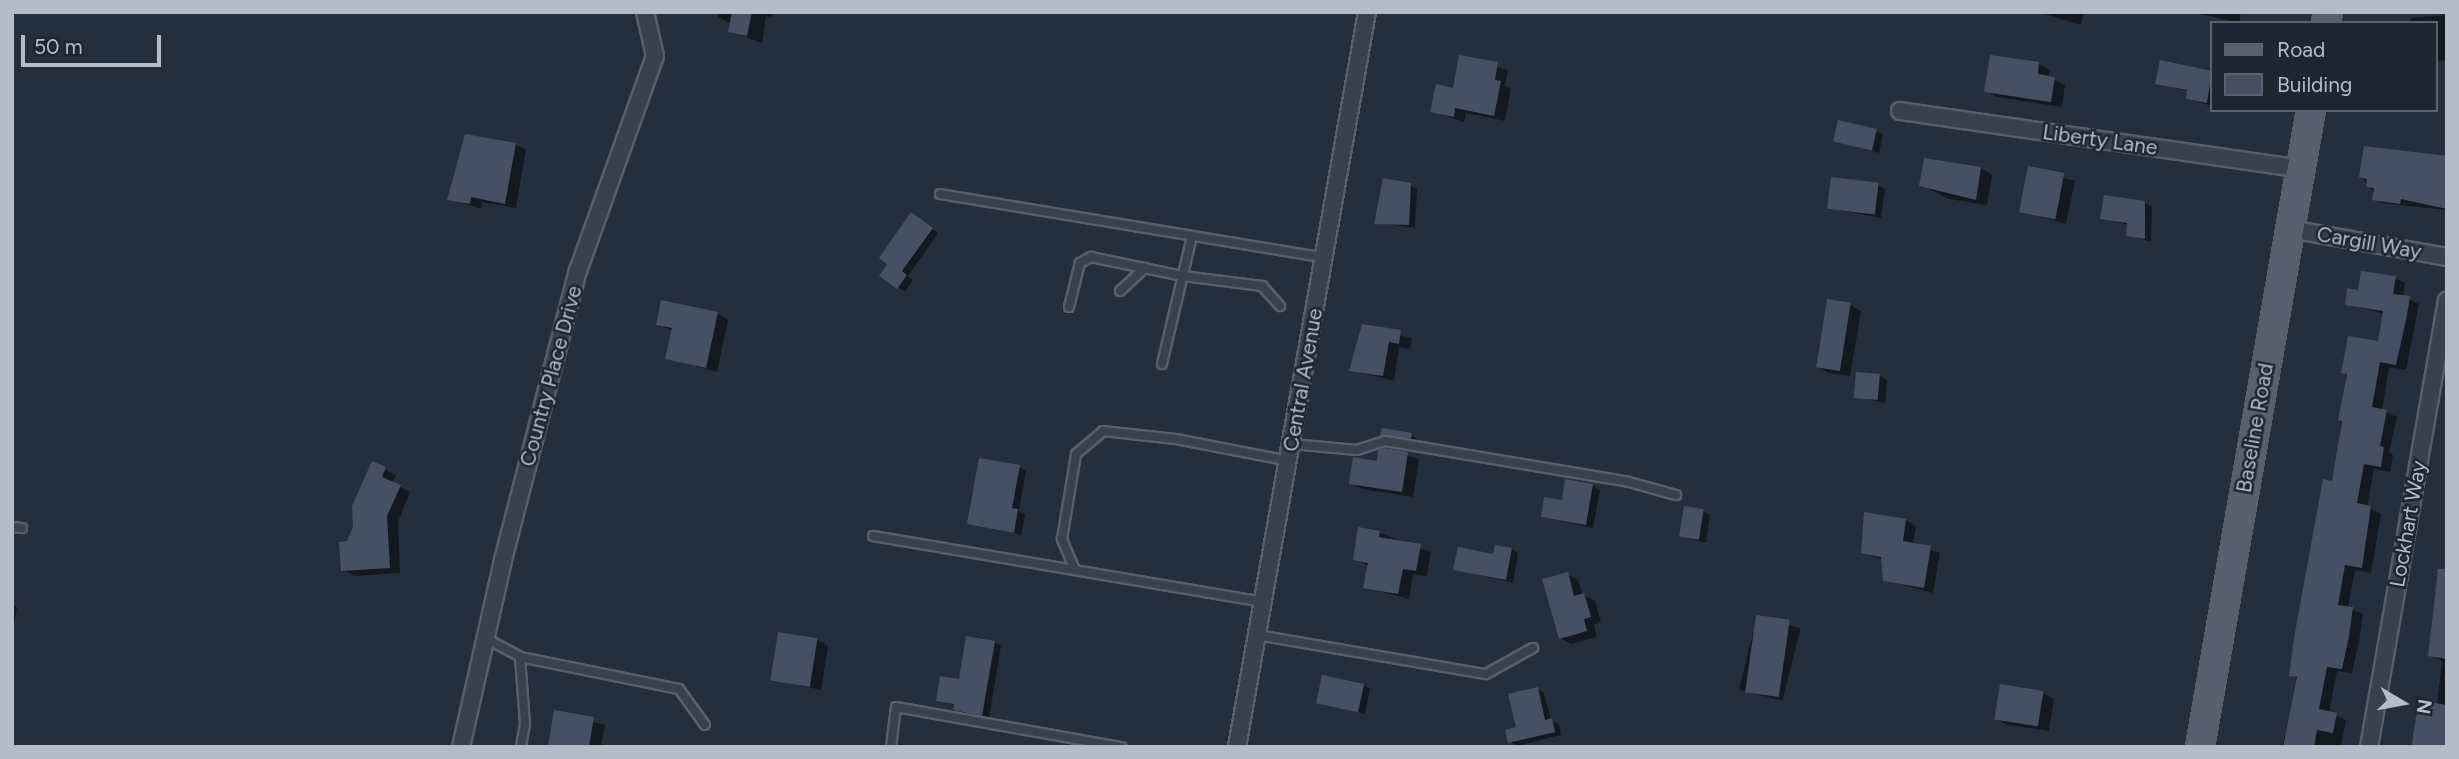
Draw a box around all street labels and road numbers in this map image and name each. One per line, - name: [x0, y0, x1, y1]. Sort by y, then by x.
- street label: Liberty Lane: [2041, 119, 2159, 161]
- street label: Cargill Way: [2315, 221, 2423, 265]
- street label: Country Place Drive: [515, 283, 587, 469]
- street label: Central Avenue: [1278, 306, 1328, 454]
- street label: Baseline Road: [2231, 361, 2279, 495]
- street label: Lockhart Way: [2384, 459, 2432, 589]

